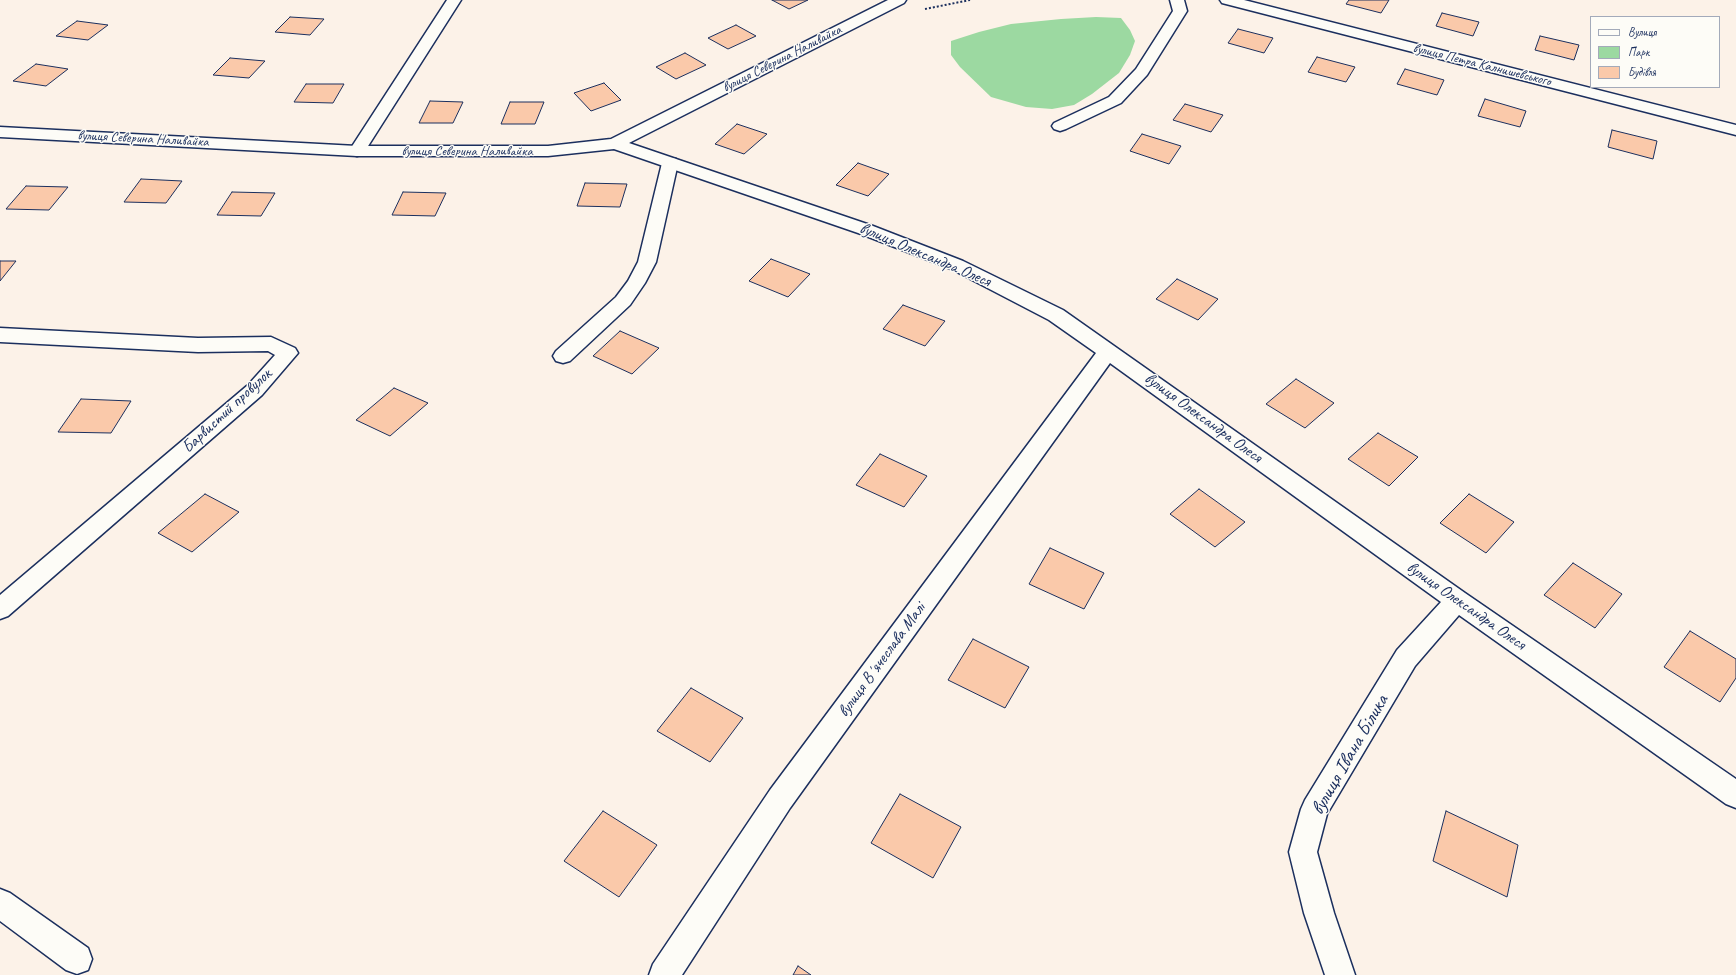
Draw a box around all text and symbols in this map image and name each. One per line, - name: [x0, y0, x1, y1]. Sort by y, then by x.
- legend: [1590, 16, 1720, 88]
- street label: вулиця Северина Наливайка: [720, 22, 844, 96]
- text: Вулиця: [1628, 24, 1656, 40]
- street label: вулиця Петра Калнишевського: [1411, 40, 1553, 90]
- text: Парк: [1628, 44, 1649, 60]
- text: Будівля: [1628, 64, 1656, 80]
- street label: вулиця Северина Наливайка: [77, 127, 209, 151]
- street label: вулиця Северина Наливайка: [401, 143, 533, 159]
- street label: вулиця Олександра Олеся: [856, 218, 994, 292]
- street label: Барвистий провулок: [178, 364, 276, 458]
- street label: вулиця Олександра Олеся: [1140, 368, 1266, 468]
- street label: вулиця Олександра Олеся: [1403, 557, 1529, 655]
- street label: вулиця Вʼячеслава Малі: [834, 599, 930, 721]
- street label: вулиця Івана Білика: [1306, 691, 1394, 819]

